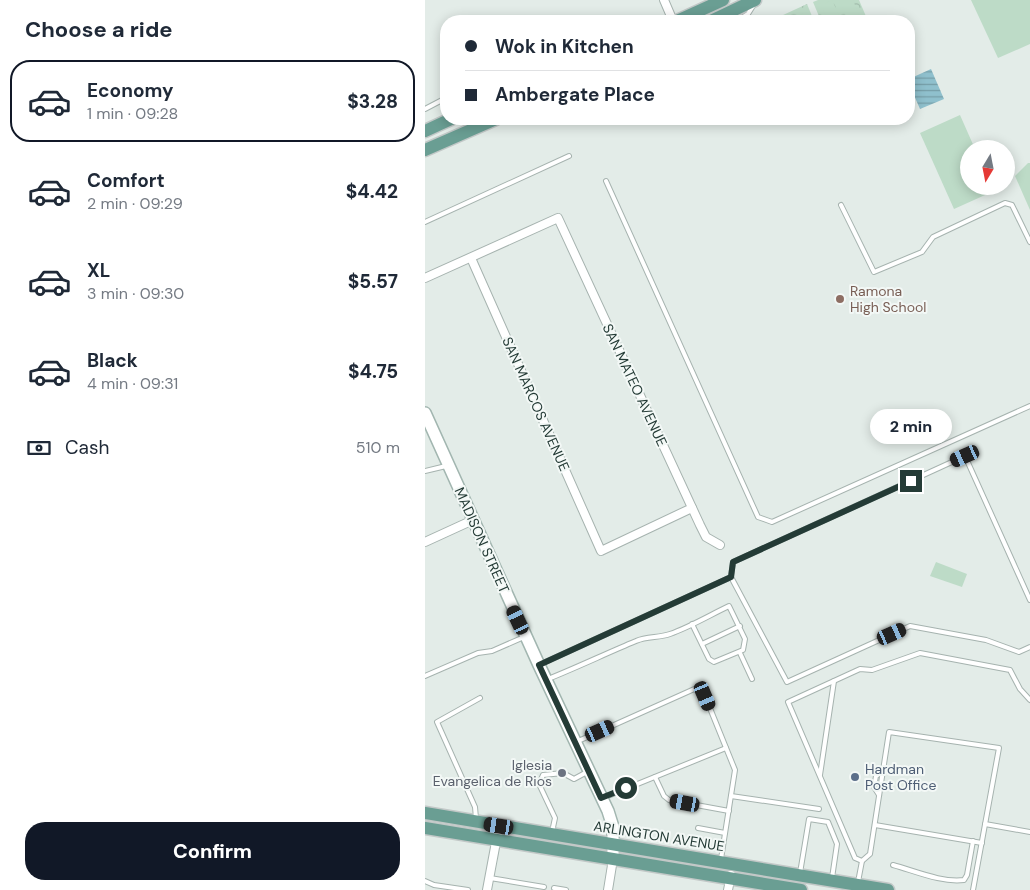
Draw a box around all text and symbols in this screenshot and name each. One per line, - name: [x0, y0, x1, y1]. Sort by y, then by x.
- text: Choose a ride: [25, 15, 173, 44]
- text: Wok in Kitchen: [495, 34, 634, 59]
- text: Economy: [87, 78, 174, 103]
- icon: car: [27, 79, 72, 124]
- text: Ambergate Place: [495, 82, 655, 107]
- text: $3.28: [347, 89, 398, 114]
- text: 1 min · 09:28: [87, 103, 178, 124]
- north arrow: [960, 140, 1015, 195]
- map controls: [960, 140, 1015, 195]
- text: Comfort: [87, 168, 165, 193]
- icon: car: [27, 169, 72, 214]
- text: $4.42: [346, 179, 398, 204]
- text: 2 min · 09:29: [87, 193, 183, 214]
- text: XL: [87, 258, 110, 283]
- icon: car: [27, 259, 72, 304]
- text: $5.57: [348, 269, 398, 294]
- place label: Ramona High School: [850, 282, 926, 316]
- text: 3 min · 09:30: [87, 283, 184, 304]
- marker: Ramona High School: [834, 293, 846, 305]
- street label: SAN MATEO AVENUE: [599, 321, 671, 449]
- street label: SAN MARCOS AVENUE: [498, 334, 574, 474]
- text: Black: [87, 348, 138, 373]
- icon: car: [27, 349, 72, 394]
- text: $4.75: [348, 359, 398, 384]
- text: 4 min · 09:31: [87, 373, 178, 394]
- callout: 2 min: [870, 408, 952, 444]
- text: 2 min: [890, 416, 932, 437]
- icon: cash: [25, 434, 53, 462]
- text: Cash: [65, 435, 109, 460]
- text: 510 m: [356, 437, 400, 458]
- car: [948, 443, 981, 469]
- route end: [900, 470, 922, 492]
- street label: MADISON STREET: [451, 484, 513, 596]
- car: [504, 603, 531, 637]
- car: [875, 621, 908, 647]
- car: [692, 679, 717, 713]
- car: [583, 718, 616, 744]
- place label: Iglesia Evangelica de Rios: [433, 756, 552, 790]
- place label: Hardman Post Office: [865, 760, 936, 794]
- marker: Iglesia Evangelica de Rios: [556, 767, 568, 779]
- marker: Hardman Post Office: [849, 771, 861, 783]
- route start: [615, 777, 637, 799]
- car: [668, 793, 701, 813]
- car: [483, 816, 514, 836]
- street label: ARLINGTON AVENUE: [592, 817, 726, 855]
- button: Confirm: [25, 822, 400, 880]

